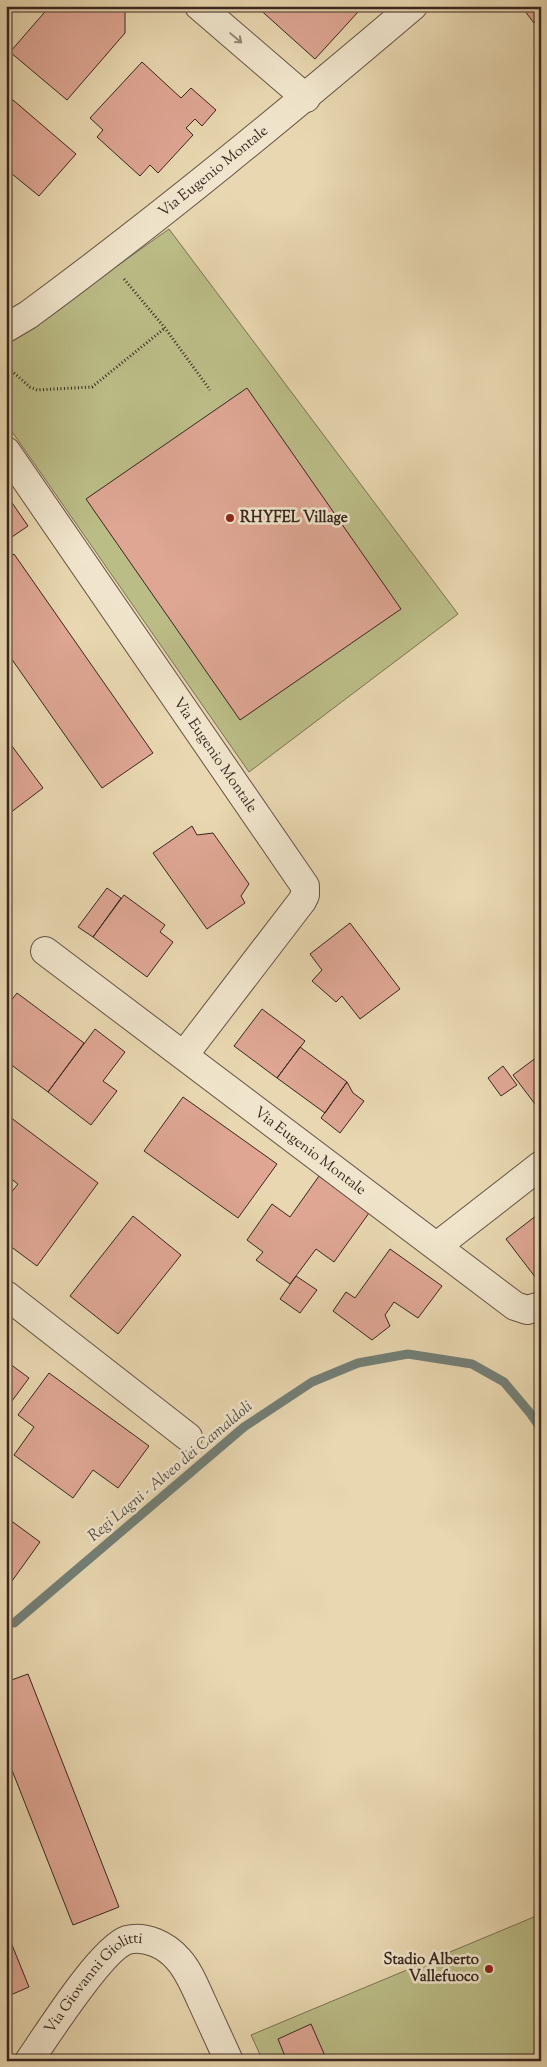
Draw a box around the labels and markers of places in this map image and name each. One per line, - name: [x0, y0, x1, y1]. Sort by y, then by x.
- place label: RHYFEL Village: [240, 508, 348, 529]
- marker: RHYFEL Village: [224, 512, 236, 524]
- place label: Stadio Alberto Vallefuoco: [384, 1950, 479, 1988]
- marker: Stadio Alberto Vallefuoco: [483, 1963, 495, 1975]

